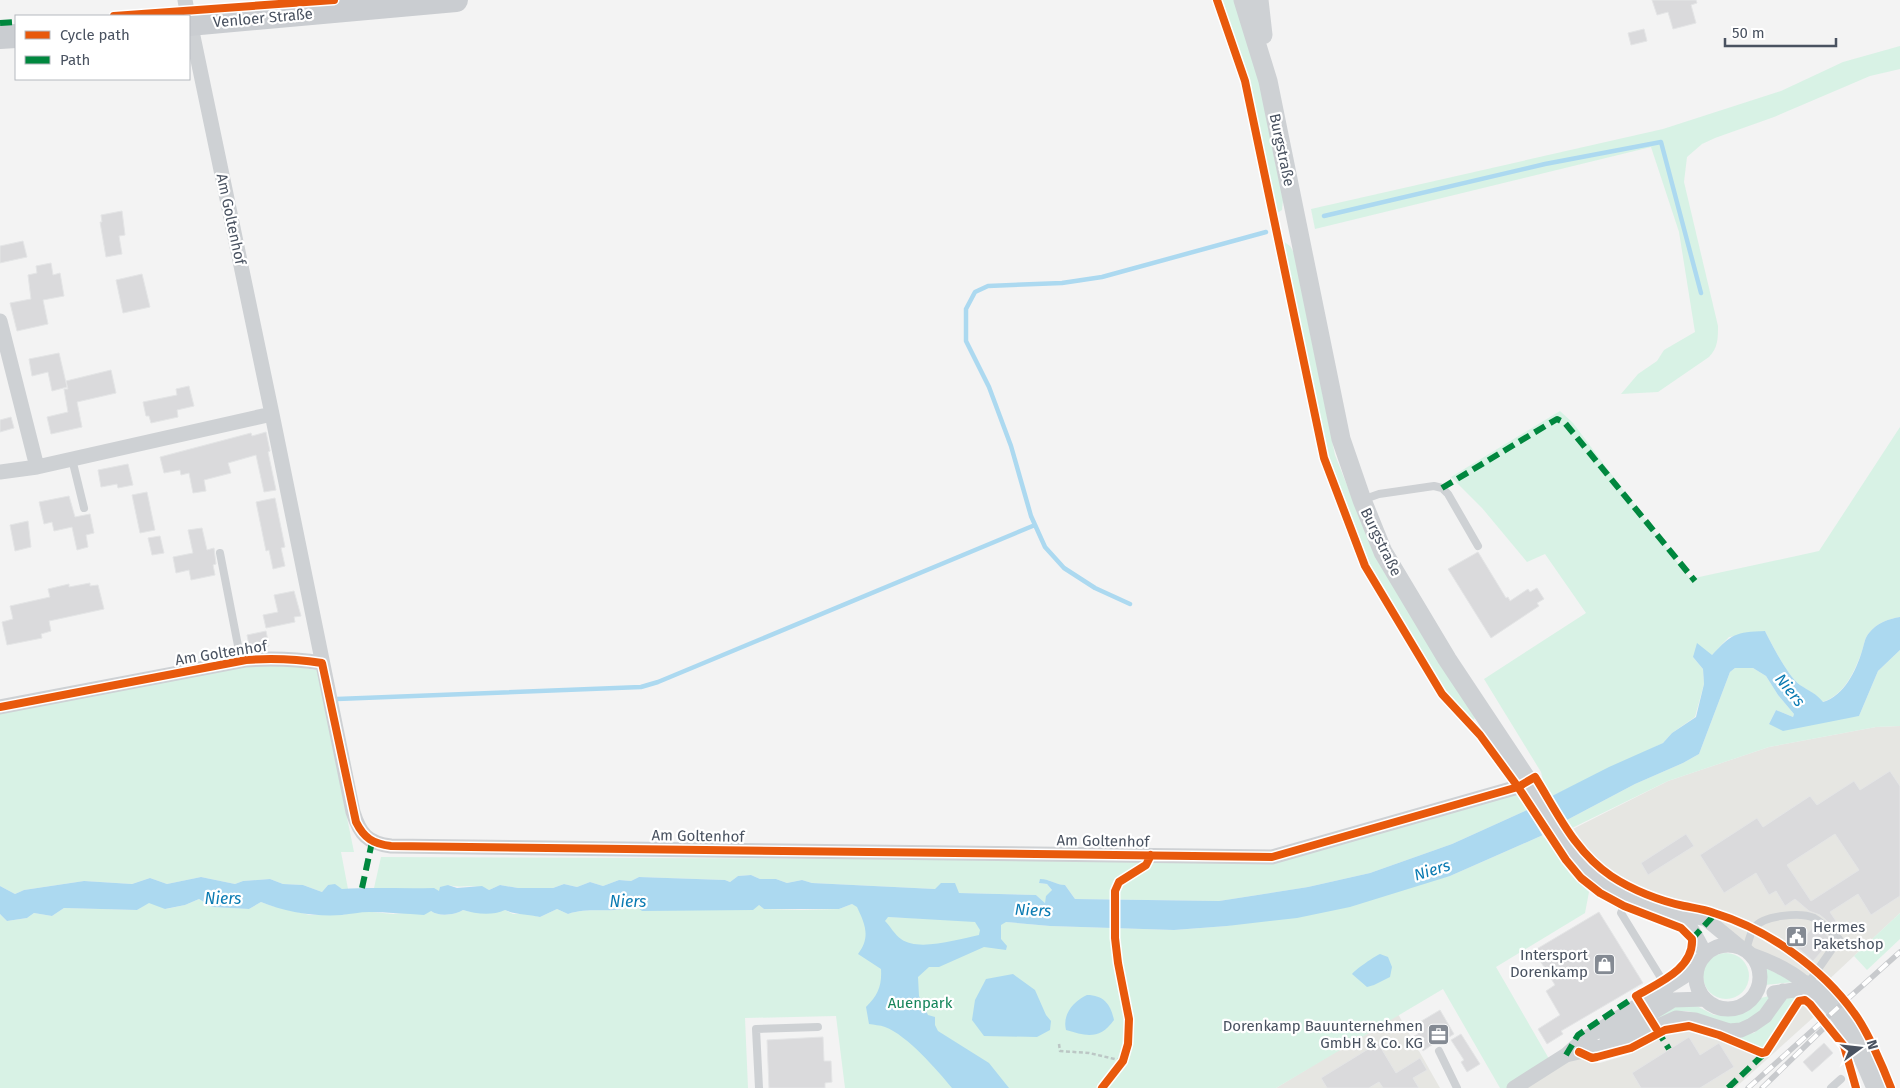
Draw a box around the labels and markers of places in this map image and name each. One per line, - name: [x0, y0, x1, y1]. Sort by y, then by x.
- place label: Hermes Paketshop: [1813, 918, 1884, 953]
- public building icon: Hermes Paketshop: [1785, 924, 1809, 948]
- place label: Intersport Dorenkamp: [1510, 946, 1589, 981]
- shop icon: Intersport Dorenkamp: [1592, 952, 1616, 976]
- place label: Dorenkamp Bauunternehmen GmbH & Co. KG: [1223, 1017, 1423, 1052]
- office icon: Dorenkamp Bauunternehmen GmbH & Co. KG: [1427, 1023, 1451, 1047]

